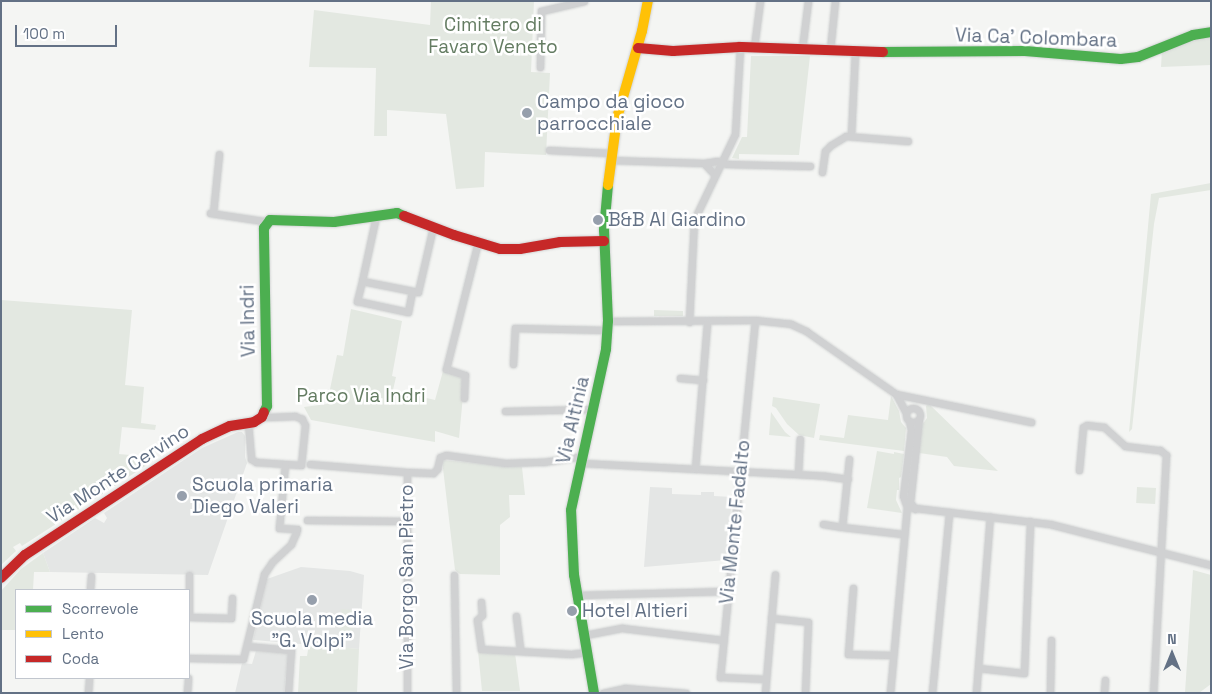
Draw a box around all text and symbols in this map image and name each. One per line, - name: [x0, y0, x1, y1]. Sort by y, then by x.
- park label: Cimitero di Favaro Veneto: [428, 14, 558, 58]
- scale bar: [18, 15, 120, 47]
- text: 100 m: [23, 24, 65, 43]
- street label: Via Ca' Colombara: [955, 24, 1117, 52]
- place label: Campo da gioco parrocchiale: [537, 91, 685, 135]
- marker: Campo da gioco parrocchiale: [521, 107, 533, 119]
- place label: B&B Al Giardino: [608, 209, 746, 231]
- marker: B&B Al Giardino: [592, 214, 604, 226]
- street label: Via Indri: [236, 285, 260, 357]
- street label: Via Altinia: [552, 374, 594, 466]
- park label: Parco Via Indri: [296, 385, 426, 407]
- street label: Via Monte Cervino: [43, 419, 193, 529]
- street label: Via Monte Fadalto: [715, 439, 755, 605]
- place label: Scuola primaria Diego Valeri: [192, 474, 333, 518]
- street label: Via Borgo San Pietro: [396, 484, 418, 670]
- marker: Scuola primaria Diego Valeri: [176, 490, 188, 502]
- legend: [15, 589, 190, 679]
- marker: Scuola media "G. Volpi": [306, 594, 318, 606]
- text: Scorrevole: [62, 599, 139, 618]
- place label: Hotel Altieri: [582, 600, 688, 622]
- marker: Hotel Altieri: [566, 605, 578, 617]
- place label: Scuola media "G. Volpi": [251, 608, 373, 652]
- text: Lento: [62, 624, 104, 643]
- north arrow: [1147, 629, 1197, 679]
- text: N: [1167, 630, 1177, 648]
- text: Coda: [62, 649, 99, 668]

